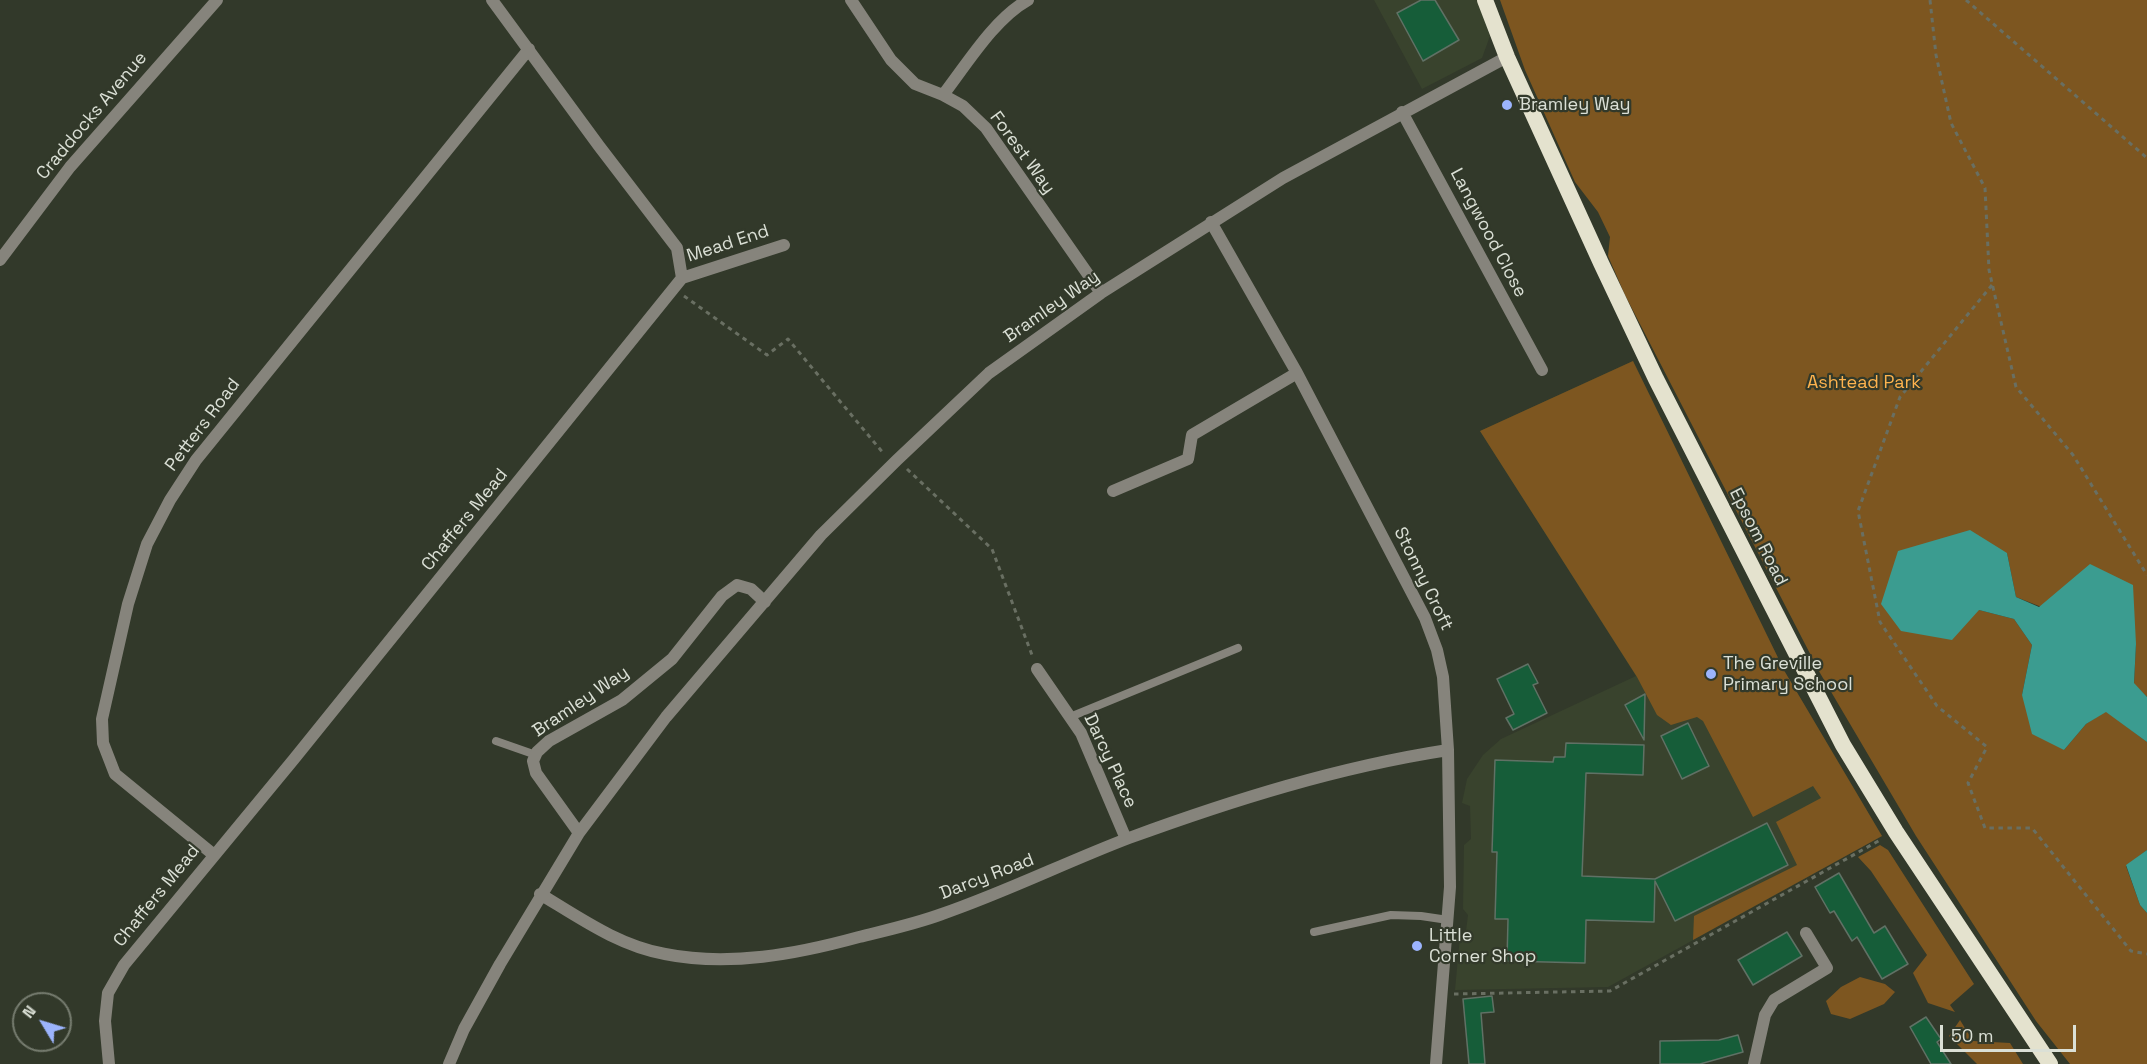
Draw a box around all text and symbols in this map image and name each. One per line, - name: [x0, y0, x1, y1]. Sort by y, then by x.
- street label: Craddocks Avenue: [32, 48, 152, 184]
- place label: Bramley Way: [1519, 94, 1631, 116]
- marker: Bramley Way: [1500, 98, 1514, 112]
- street label: Forest Way: [985, 108, 1059, 198]
- street label: Langwood Close: [1445, 165, 1531, 301]
- street label: Mead End: [684, 221, 772, 267]
- street label: Bramley Way: [1000, 266, 1104, 348]
- park label: Ashtead Park: [1807, 372, 1921, 394]
- street label: Petters Road: [161, 374, 245, 476]
- street label: Chaffers Mead: [417, 465, 513, 575]
- street label: Epsom Road: [1724, 485, 1792, 589]
- street label: Stonny Croft: [1389, 524, 1457, 634]
- place label: The Greville Primary School: [1723, 653, 1853, 696]
- street label: Bramley Way: [529, 662, 633, 742]
- marker: The Greville Primary School: [1704, 667, 1718, 681]
- street label: Darcy Place: [1079, 710, 1141, 812]
- street label: Chaffers Mead: [109, 841, 205, 951]
- street label: Darcy Road: [937, 849, 1037, 905]
- place label: Little Corner Shop: [1429, 925, 1536, 968]
- marker: Little Corner Shop: [1410, 939, 1424, 953]
- north arrow: [12, 992, 72, 1052]
- text: N: [17, 1001, 41, 1023]
- scale bar: [1943, 1013, 2080, 1051]
- text: 50 m: [1951, 1024, 1993, 1047]

